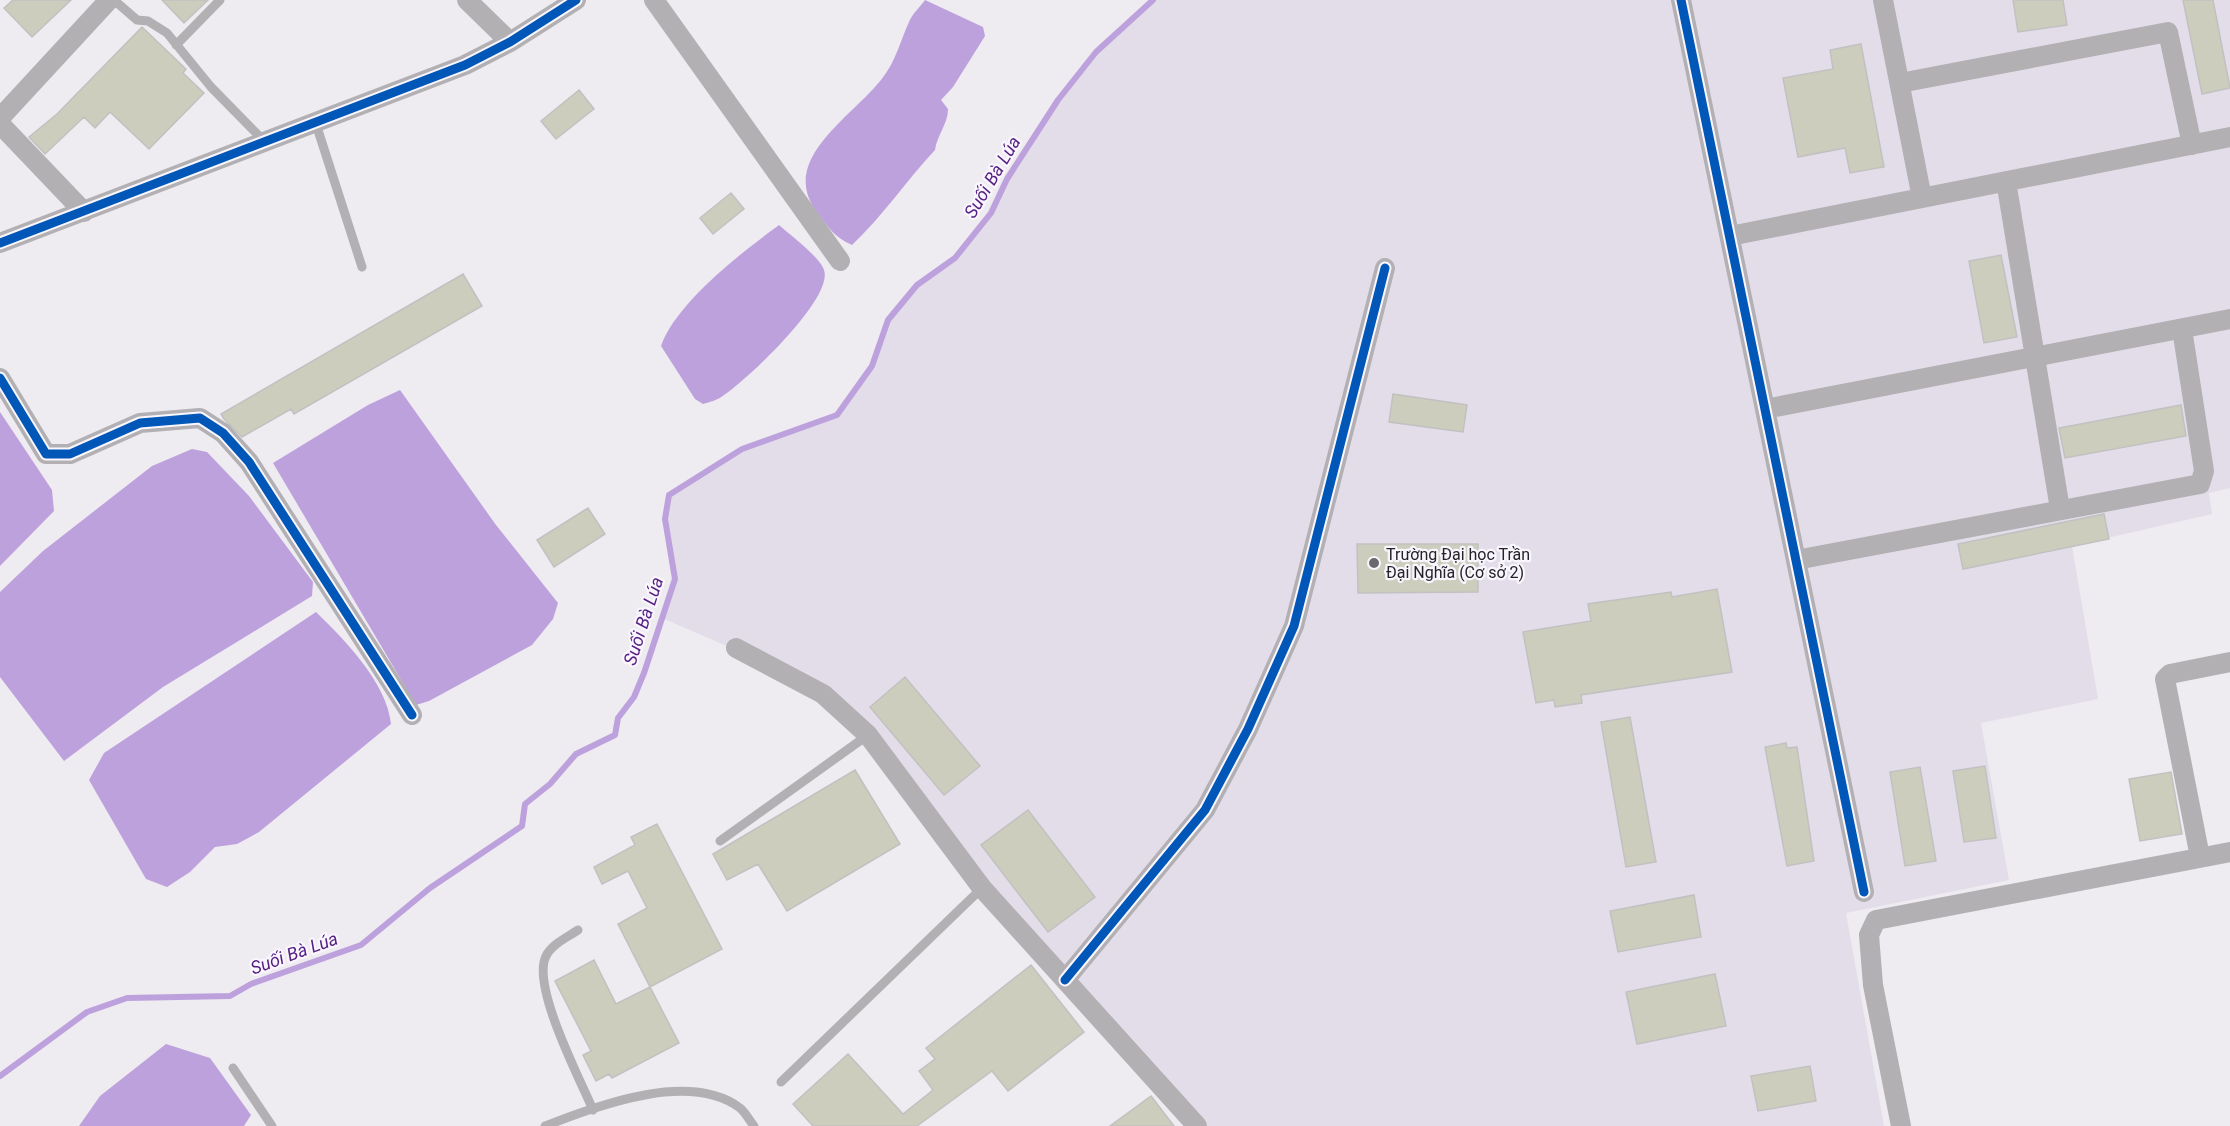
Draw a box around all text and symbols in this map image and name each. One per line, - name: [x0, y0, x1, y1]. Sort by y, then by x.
- water label: Suối Bà Lúa: [959, 132, 1025, 222]
- place label: Trường Đại học Trần Đại Nghĩa (Cơ sở 2): [1386, 545, 1530, 582]
- marker: Trường Đại học Trần Đại Nghĩa (Cơ sở 2): [1367, 556, 1381, 570]
- water label: Suối Bà Lúa: [619, 574, 667, 668]
- water label: Suối Bà Lúa: [247, 927, 341, 979]

